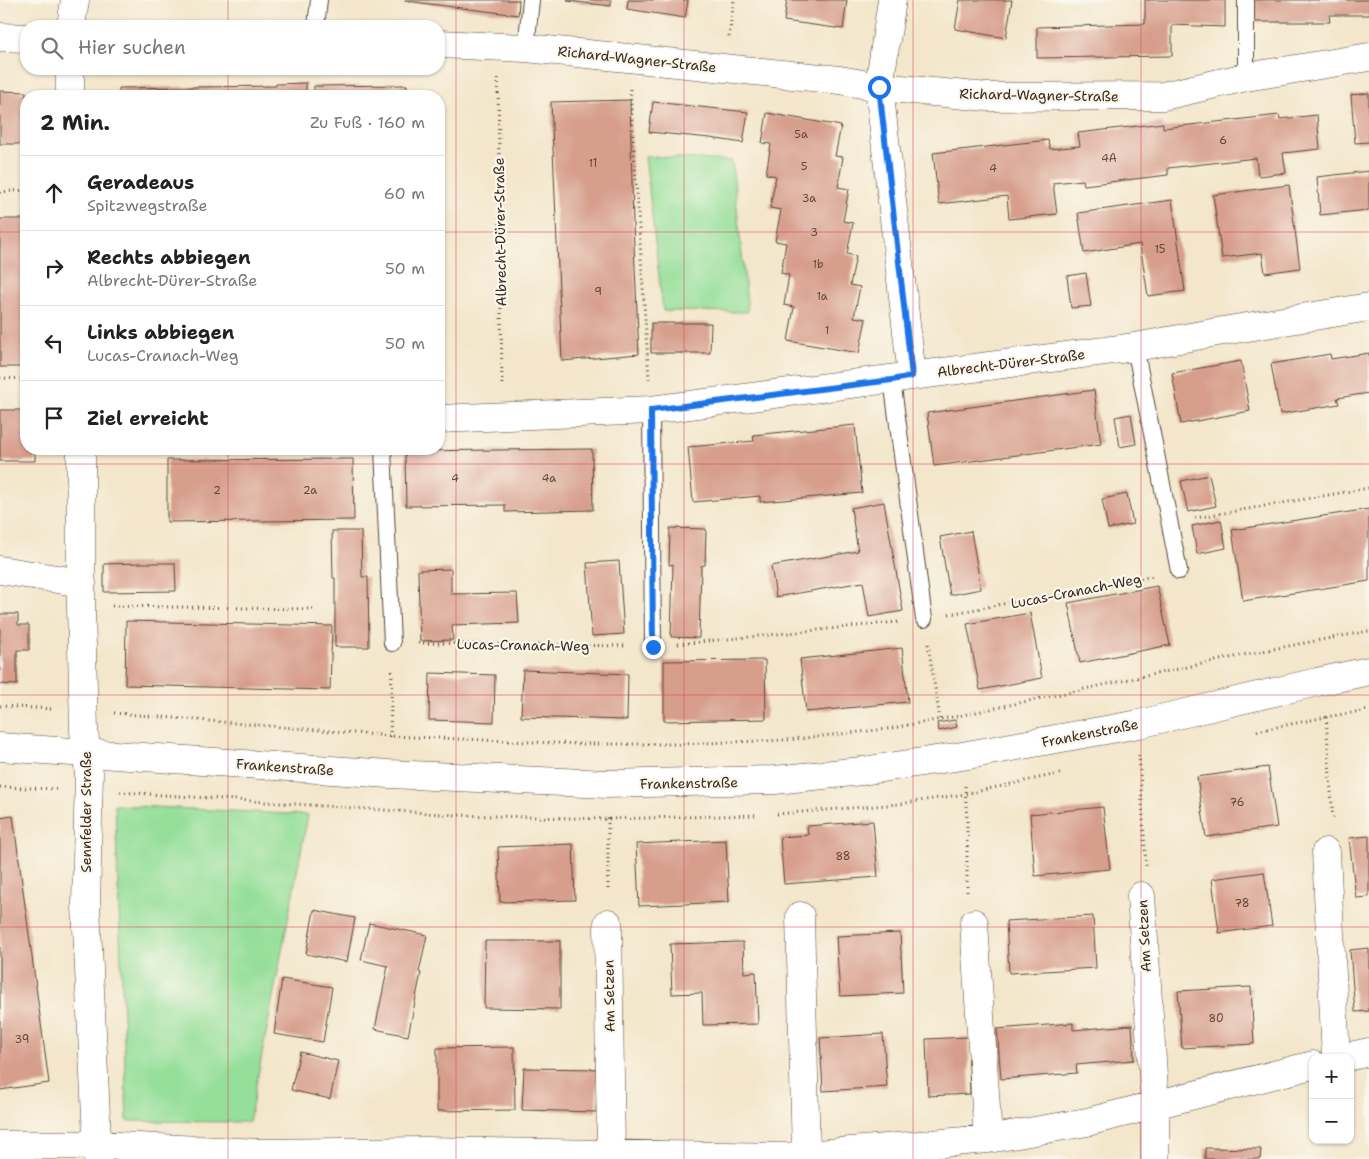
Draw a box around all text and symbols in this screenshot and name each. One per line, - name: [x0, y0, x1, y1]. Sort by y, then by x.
- search box: [20, 20, 445, 75]
- icon: search: [38, 34, 66, 62]
- text: Hier suchen: [78, 35, 186, 60]
- street label: Richard-Wagner-Straße: [557, 42, 717, 76]
- route start: [868, 76, 891, 99]
- street label: Richard-Wagner-Straße: [959, 85, 1119, 105]
- text: 2 Min.: [40, 109, 110, 137]
- text: Zu Fuß · 160 m: [310, 112, 425, 133]
- house number: 5a: [794, 127, 808, 142]
- house number: 6: [1219, 133, 1227, 148]
- house number: 4A: [1101, 151, 1117, 166]
- house number: 11: [589, 156, 597, 171]
- street label: Albrecht-Dürer-Straße: [490, 157, 510, 307]
- house number: 5: [801, 159, 808, 174]
- house number: 4: [989, 161, 997, 176]
- text: Geradeaus: [87, 170, 194, 195]
- icon: ahead: [40, 179, 68, 207]
- text: 60 m: [384, 183, 425, 204]
- house number: 3a: [802, 191, 816, 206]
- text: Spitzwegstraße: [87, 195, 208, 216]
- house number: 3: [810, 225, 818, 240]
- house number: 15: [1154, 242, 1166, 257]
- text: Rechts abbiegen: [87, 245, 251, 270]
- icon: right: [40, 254, 68, 282]
- house number: 1b: [813, 257, 823, 272]
- text: 50 m: [385, 258, 425, 279]
- text: Albrecht-Dürer-Straße: [87, 270, 257, 291]
- house number: 9: [594, 284, 602, 299]
- house number: 1a: [816, 289, 828, 304]
- text: Links abbiegen: [87, 320, 234, 345]
- house number: 1: [825, 323, 829, 338]
- icon: left: [40, 329, 68, 357]
- text: 50 m: [385, 333, 425, 354]
- text: Lucas-Cranach-Weg: [87, 345, 239, 366]
- street label: Albrecht-Dürer-Straße: [936, 345, 1086, 381]
- icon: arrive: [40, 404, 68, 432]
- text: Ziel erreicht: [87, 406, 208, 431]
- house number: 4: [451, 471, 459, 486]
- house number: 4a: [542, 471, 556, 486]
- house number: 2: [213, 483, 221, 498]
- house number: 2a: [303, 483, 317, 498]
- street label: Lucas-Cranach-Weg: [1009, 570, 1143, 612]
- street label: Lucas-Cranach-Weg: [456, 635, 590, 655]
- route end: [642, 636, 665, 659]
- street label: Frankenstraße: [1040, 715, 1140, 751]
- street label: Sennfelder Straße: [77, 751, 95, 873]
- street label: Frankenstraße: [235, 755, 335, 779]
- street label: Frankenstraße: [640, 773, 738, 793]
- house number: 76: [1230, 795, 1244, 810]
- house number: 88: [835, 849, 851, 864]
- house number: 78: [1235, 896, 1249, 911]
- street label: Am Setzen: [1133, 899, 1155, 973]
- street label: Am Setzen: [599, 959, 619, 1032]
- house number: 80: [1208, 1011, 1224, 1026]
- house number: 39: [15, 1032, 29, 1047]
- map controls: [1309, 1054, 1354, 1144]
- button: +: [1309, 1054, 1354, 1099]
- button: −: [1309, 1099, 1354, 1144]

